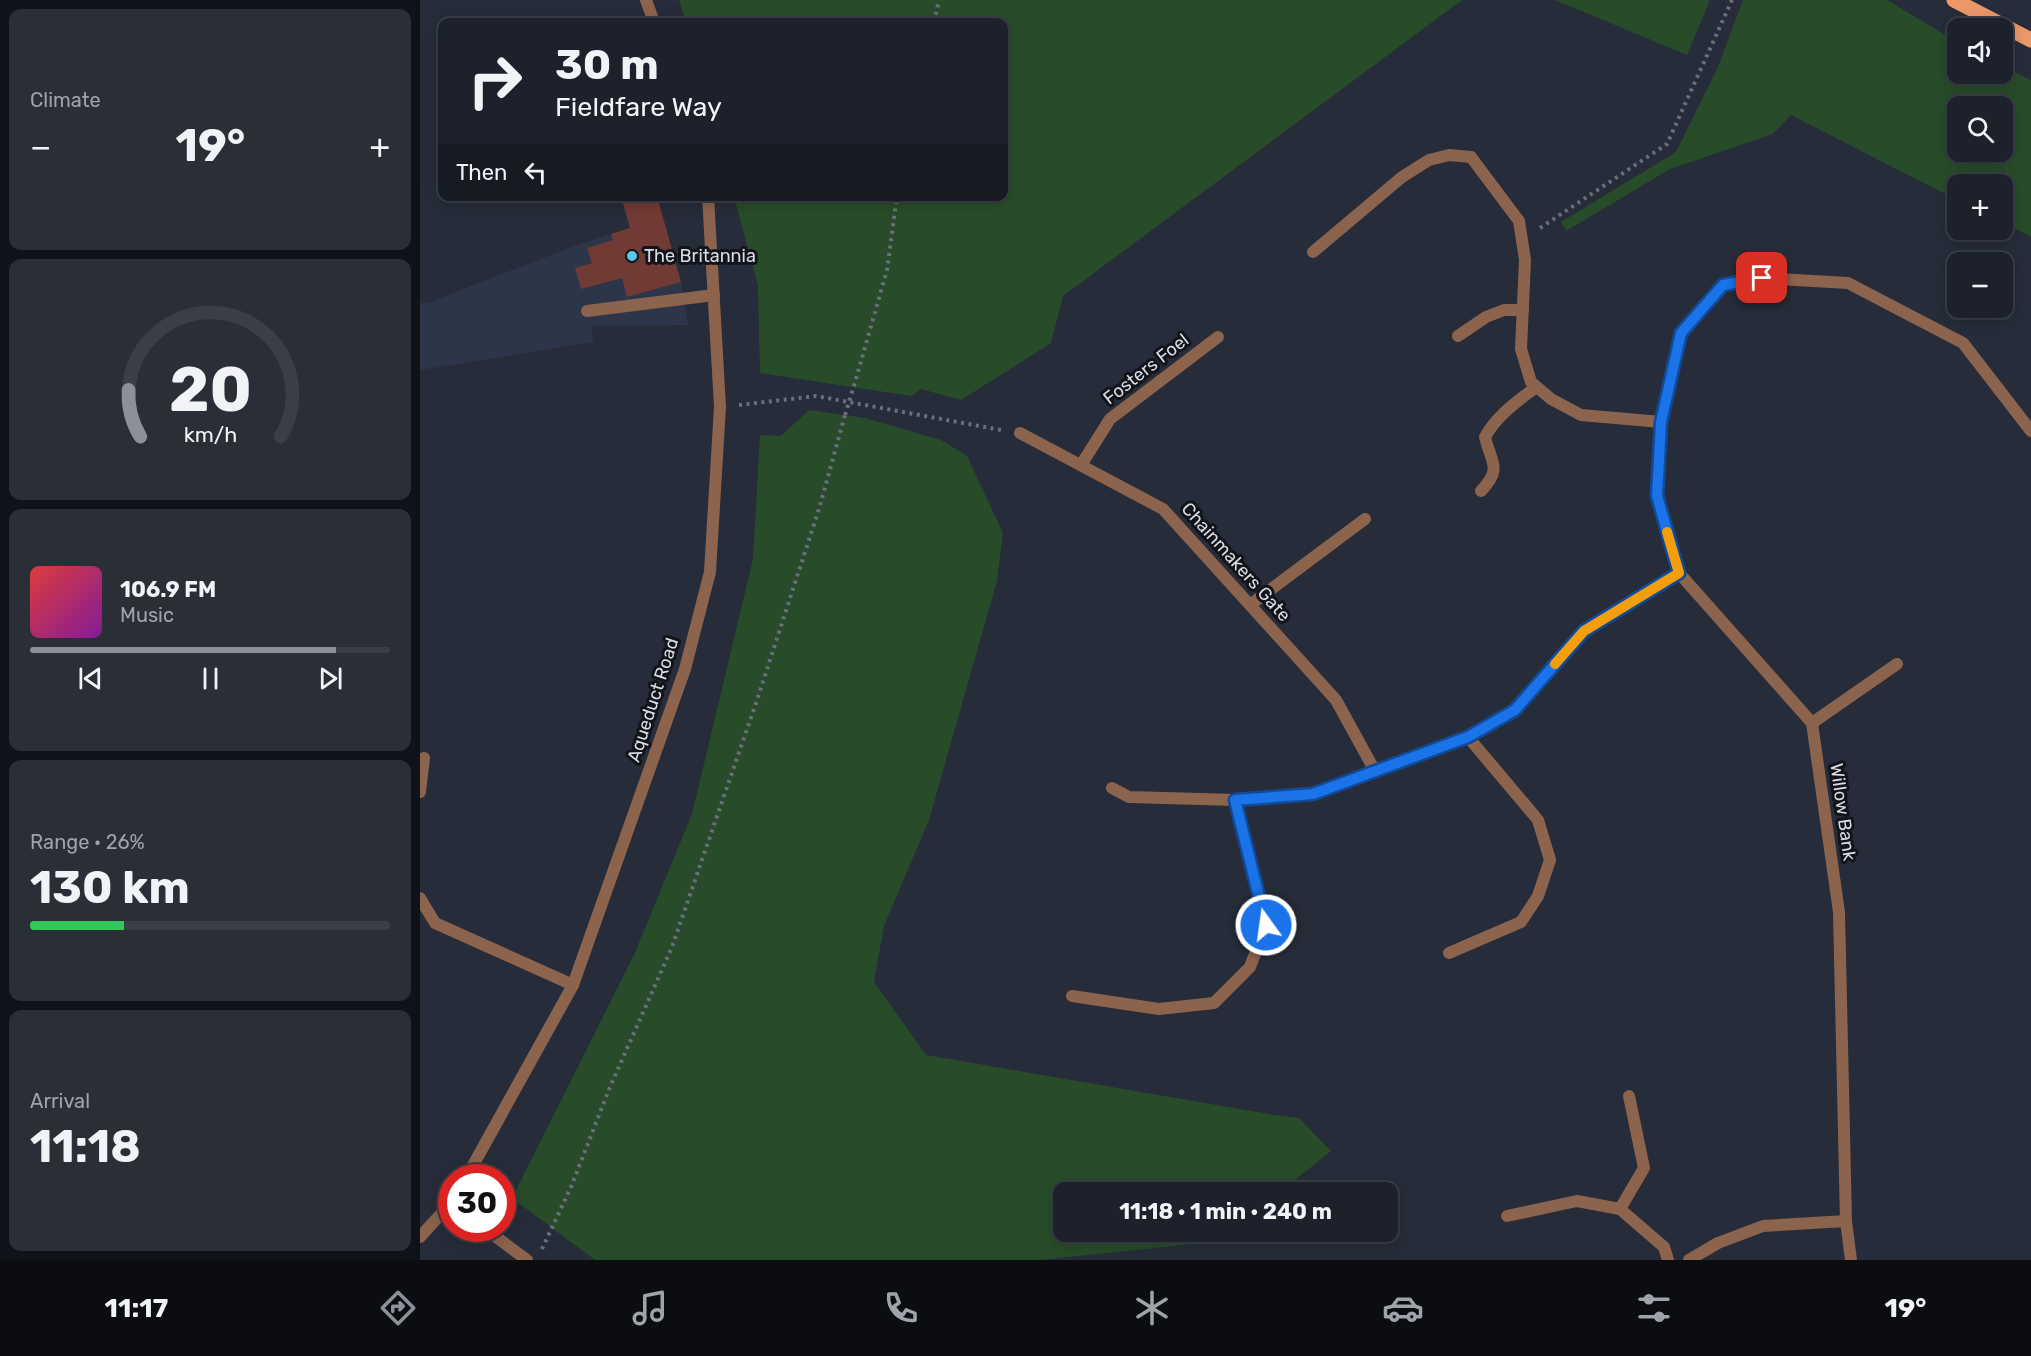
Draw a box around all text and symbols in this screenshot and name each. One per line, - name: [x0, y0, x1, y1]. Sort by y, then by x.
- map controls: [1947, 18, 2013, 318]
- button: sound: [1947, 18, 2013, 84]
- text: 30 m: [555, 40, 659, 90]
- icon: right: [456, 42, 534, 120]
- text: Climate: [30, 88, 101, 112]
- text: Fieldfare Way: [555, 91, 722, 123]
- button: search: [1947, 96, 2013, 162]
- text: 19°: [176, 119, 245, 172]
- text: −: [30, 127, 51, 166]
- text: +: [369, 127, 390, 166]
- icon: left: [519, 156, 552, 189]
- text: Then: [456, 159, 507, 186]
- button: +: [1947, 174, 2013, 240]
- place label: The Britannia: [644, 245, 756, 267]
- marker: The Britannia: [625, 249, 639, 263]
- pin: [1736, 252, 1787, 303]
- button: −: [1947, 252, 2013, 318]
- icon: arrive: [1745, 261, 1778, 294]
- street label: Fosters Foel: [1099, 329, 1193, 409]
- text: 20: [169, 353, 251, 427]
- text: km/h: [183, 422, 237, 447]
- street label: Chainmakers Gate: [1177, 498, 1295, 626]
- text: 106.9 FM: [120, 576, 216, 603]
- text: Music: [120, 603, 174, 627]
- street label: Aqueduct Road: [623, 635, 683, 765]
- icon: previous: [74, 662, 107, 695]
- icon: pause: [194, 662, 227, 695]
- icon: next: [314, 662, 347, 695]
- street label: Willow Bank: [1825, 762, 1861, 863]
- text: Range · 26%: [30, 830, 145, 854]
- text: 130 km: [30, 861, 190, 914]
- position arrow: [1234, 893, 1298, 957]
- text: Arrival: [30, 1089, 90, 1113]
- text: 11:18: [30, 1120, 141, 1173]
- speed limit sign: 30: [438, 1164, 516, 1242]
- text: 11:18 · 1 min · 240 m: [1119, 1198, 1332, 1225]
- icon: directions: [377, 1287, 419, 1329]
- icon: music: [629, 1287, 671, 1329]
- icon: phone: [880, 1287, 922, 1329]
- icon: climate: [1131, 1287, 1173, 1329]
- icon: car: [1382, 1287, 1424, 1329]
- icon: filters: [1633, 1287, 1675, 1329]
- text: 11:17: [105, 1292, 168, 1324]
- text: 19°: [1885, 1292, 1926, 1324]

